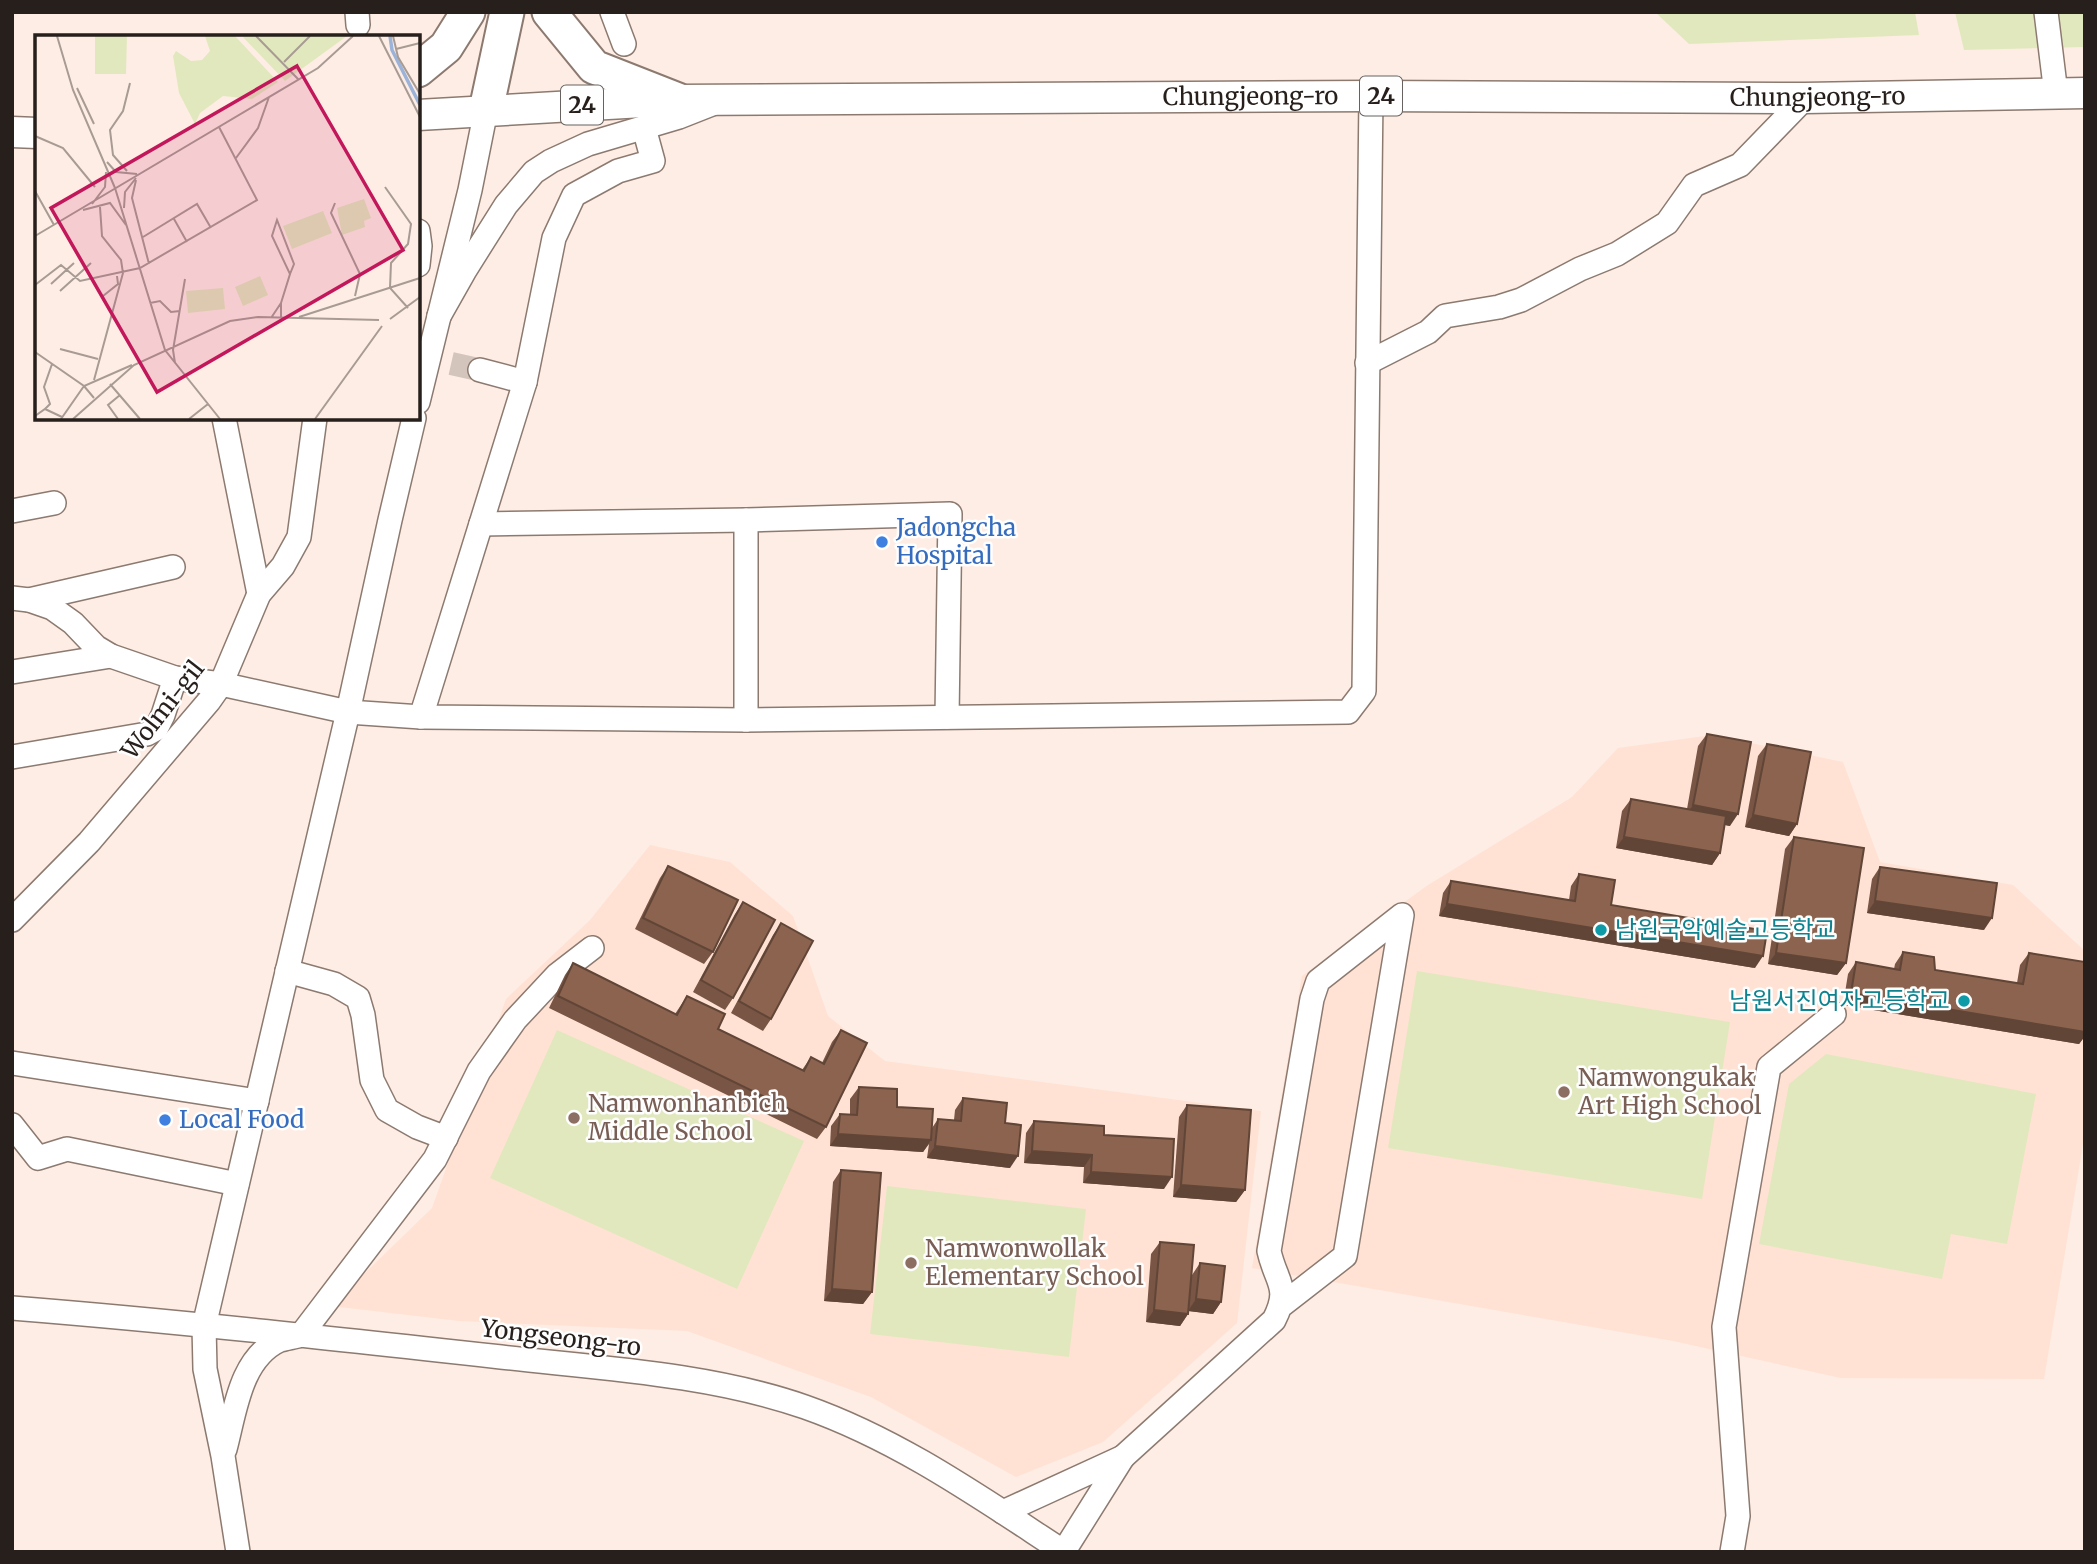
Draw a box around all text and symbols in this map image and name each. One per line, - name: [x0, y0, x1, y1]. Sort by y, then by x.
- inset map: [35, 35, 420, 420]
- road number: 24: [1360, 76, 1402, 116]
- street label: Chungjeong-ro: [1163, 80, 1338, 112]
- street label: Chungjeong-ro: [1730, 80, 1906, 113]
- road number: 24: [561, 86, 603, 124]
- place label: Jadongcha Hospital: [895, 512, 1016, 571]
- marker: Jadongcha Hospital: [874, 534, 890, 550]
- street label: Wolmi-gil: [114, 654, 211, 766]
- place label: 남원국악예술고등학교: [1615, 914, 1836, 945]
- marker: 남원국악예술고등학교: [1593, 922, 1609, 938]
- place label: 남원서진여자고등학교: [1729, 985, 1950, 1016]
- marker: 남원서진여자고등학교: [1956, 993, 1972, 1009]
- place label: Namwongukak Art High School: [1577, 1062, 1761, 1121]
- marker: Namwongukak Art High School: [1556, 1084, 1572, 1100]
- place label: Namwonhanbich Middle School: [588, 1088, 787, 1147]
- place label: Local Food: [179, 1104, 305, 1135]
- marker: Namwonhanbich Middle School: [566, 1110, 582, 1126]
- marker: Local Food: [157, 1112, 173, 1128]
- place label: Namwonwollak Elementary School: [925, 1233, 1144, 1292]
- marker: Namwonwollak Elementary School: [903, 1255, 919, 1271]
- street label: Yongseong-ro: [478, 1312, 643, 1363]

